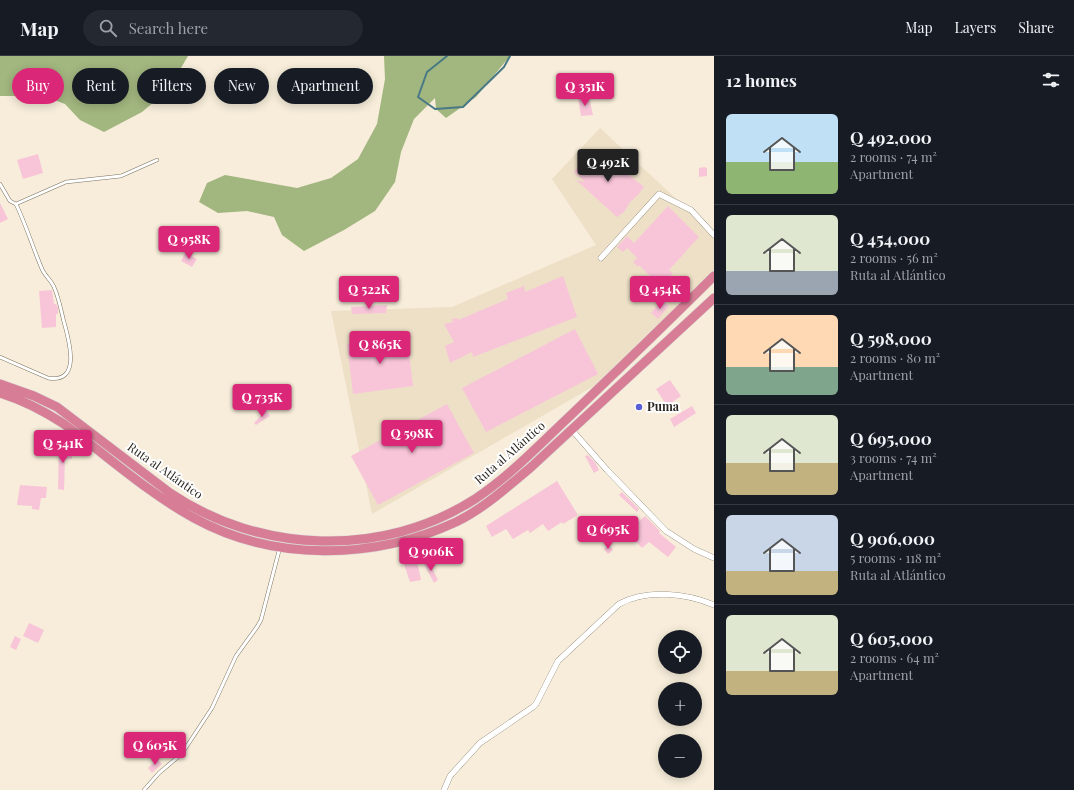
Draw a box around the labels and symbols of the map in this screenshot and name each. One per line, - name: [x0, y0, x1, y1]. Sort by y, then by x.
- pin: Q 351K: [552, 73, 618, 107]
- pin: Q 492K: [575, 149, 641, 183]
- pin: Q 958K: [156, 226, 222, 260]
- pin: Q 522K: [336, 276, 402, 310]
- pin: Q 454K: [627, 276, 693, 310]
- pin: Q 865K: [347, 331, 413, 365]
- pin: Q 735K: [229, 384, 295, 418]
- place label: Puma: [647, 398, 680, 414]
- marker: Puma: [634, 402, 644, 412]
- street label: Ruta al Atlántico: [471, 417, 548, 487]
- pin: Q 598K: [379, 420, 445, 454]
- pin: Q 541K: [30, 430, 96, 464]
- street label: Ruta al Atlántico: [125, 438, 207, 502]
- pin: Q 695K: [575, 516, 641, 550]
- pin: Q 906K: [398, 538, 464, 572]
- pin: Q 605K: [122, 732, 188, 766]

